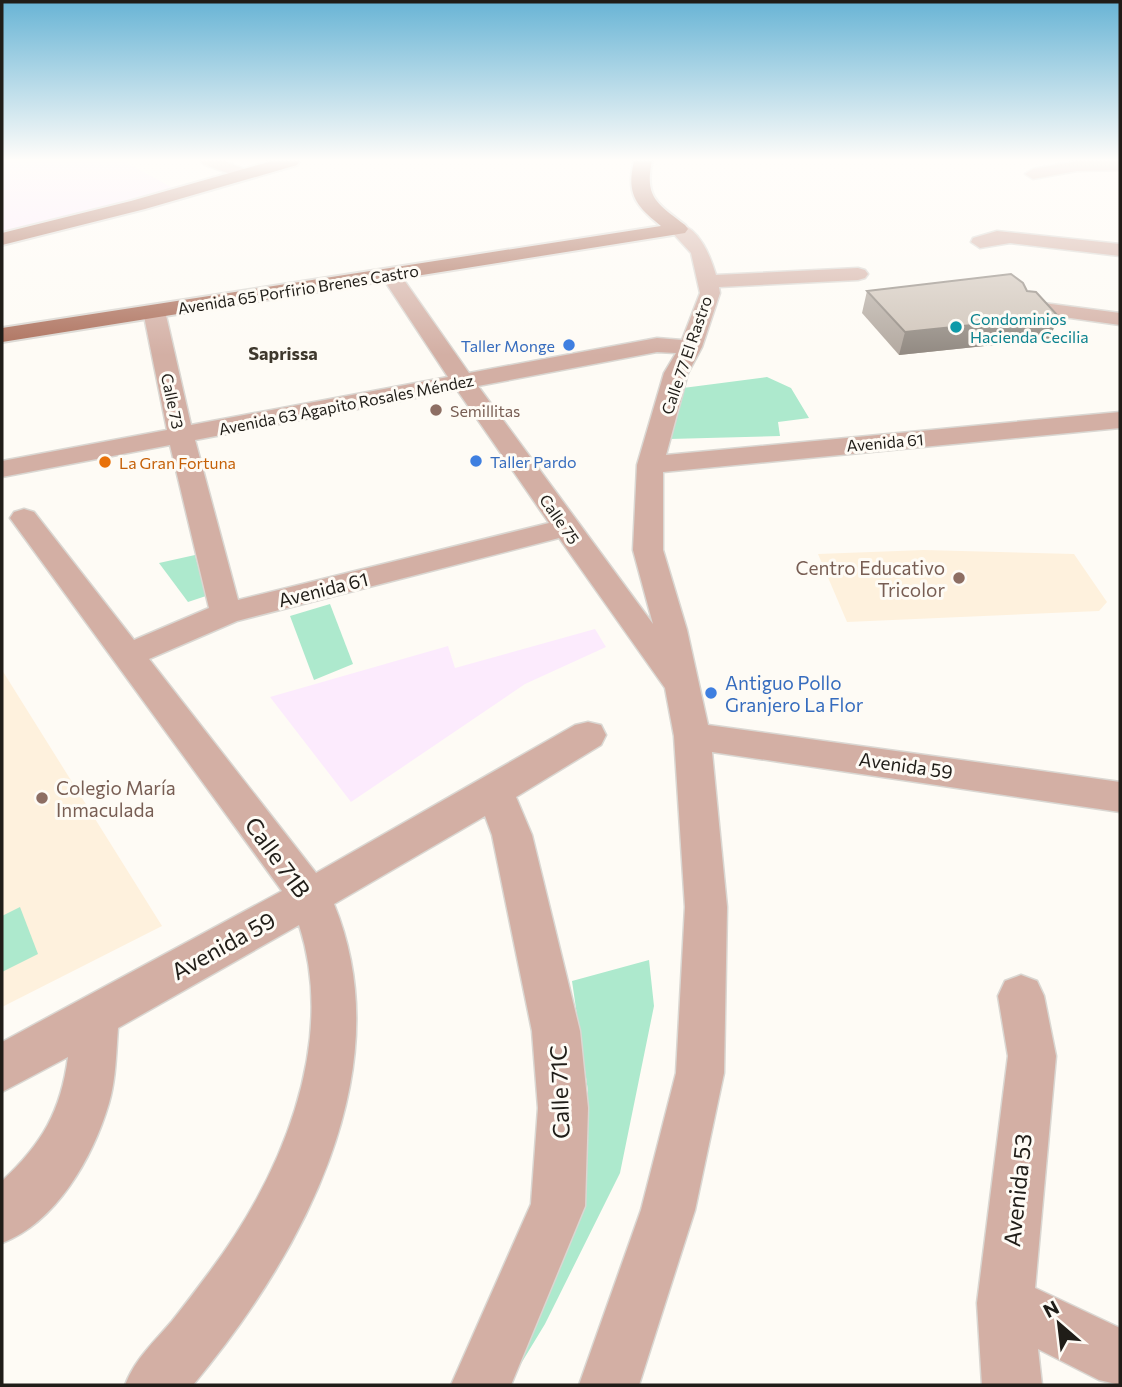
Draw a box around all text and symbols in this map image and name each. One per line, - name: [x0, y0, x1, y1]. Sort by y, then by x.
- street label: Avenida 65 Porfirio Brenes Castro: [176, 261, 420, 317]
- street label: Calle 77 El Rastro: [657, 293, 715, 417]
- place label: Condominios Hacienda Cecilia: [970, 309, 1089, 346]
- marker: Condominios Hacienda Cecilia: [948, 319, 964, 335]
- place label: Taller Monge: [461, 336, 555, 355]
- marker: Taller Monge: [561, 337, 577, 353]
- district label: Saprissa: [248, 342, 318, 364]
- street label: Avenida 63 Agapito Rosales Méndez: [217, 370, 475, 438]
- street label: Calle 73: [158, 371, 188, 431]
- place label: Semillitas: [450, 401, 520, 420]
- marker: Semillitas: [428, 402, 444, 418]
- street label: Avenida 61: [846, 429, 924, 455]
- place label: Taller Pardo: [490, 452, 577, 471]
- place label: La Gran Fortuna: [119, 453, 236, 472]
- marker: Taller Pardo: [468, 453, 484, 469]
- marker: La Gran Fortuna: [97, 454, 113, 470]
- street label: Calle 75: [536, 490, 584, 548]
- place label: Centro Educativo Tricolor: [795, 556, 945, 601]
- street label: Avenida 61: [276, 567, 370, 611]
- marker: Centro Educativo Tricolor: [951, 570, 967, 586]
- place label: Antiguo Pollo Granjero La Flor: [725, 671, 864, 716]
- marker: Antiguo Pollo Granjero La Flor: [703, 685, 719, 701]
- street label: Avenida 59: [858, 747, 954, 783]
- place label: Colegio María Inmaculada: [56, 776, 176, 821]
- marker: Colegio María Inmaculada: [34, 790, 50, 806]
- street label: Calle 71B: [239, 811, 317, 903]
- street label: Avenida 59: [166, 905, 280, 985]
- street label: Calle 71C: [543, 1045, 575, 1139]
- street label: Avenida 53: [997, 1132, 1037, 1248]
- north arrow: [1024, 1289, 1094, 1359]
- text: N: [1039, 1295, 1062, 1322]

